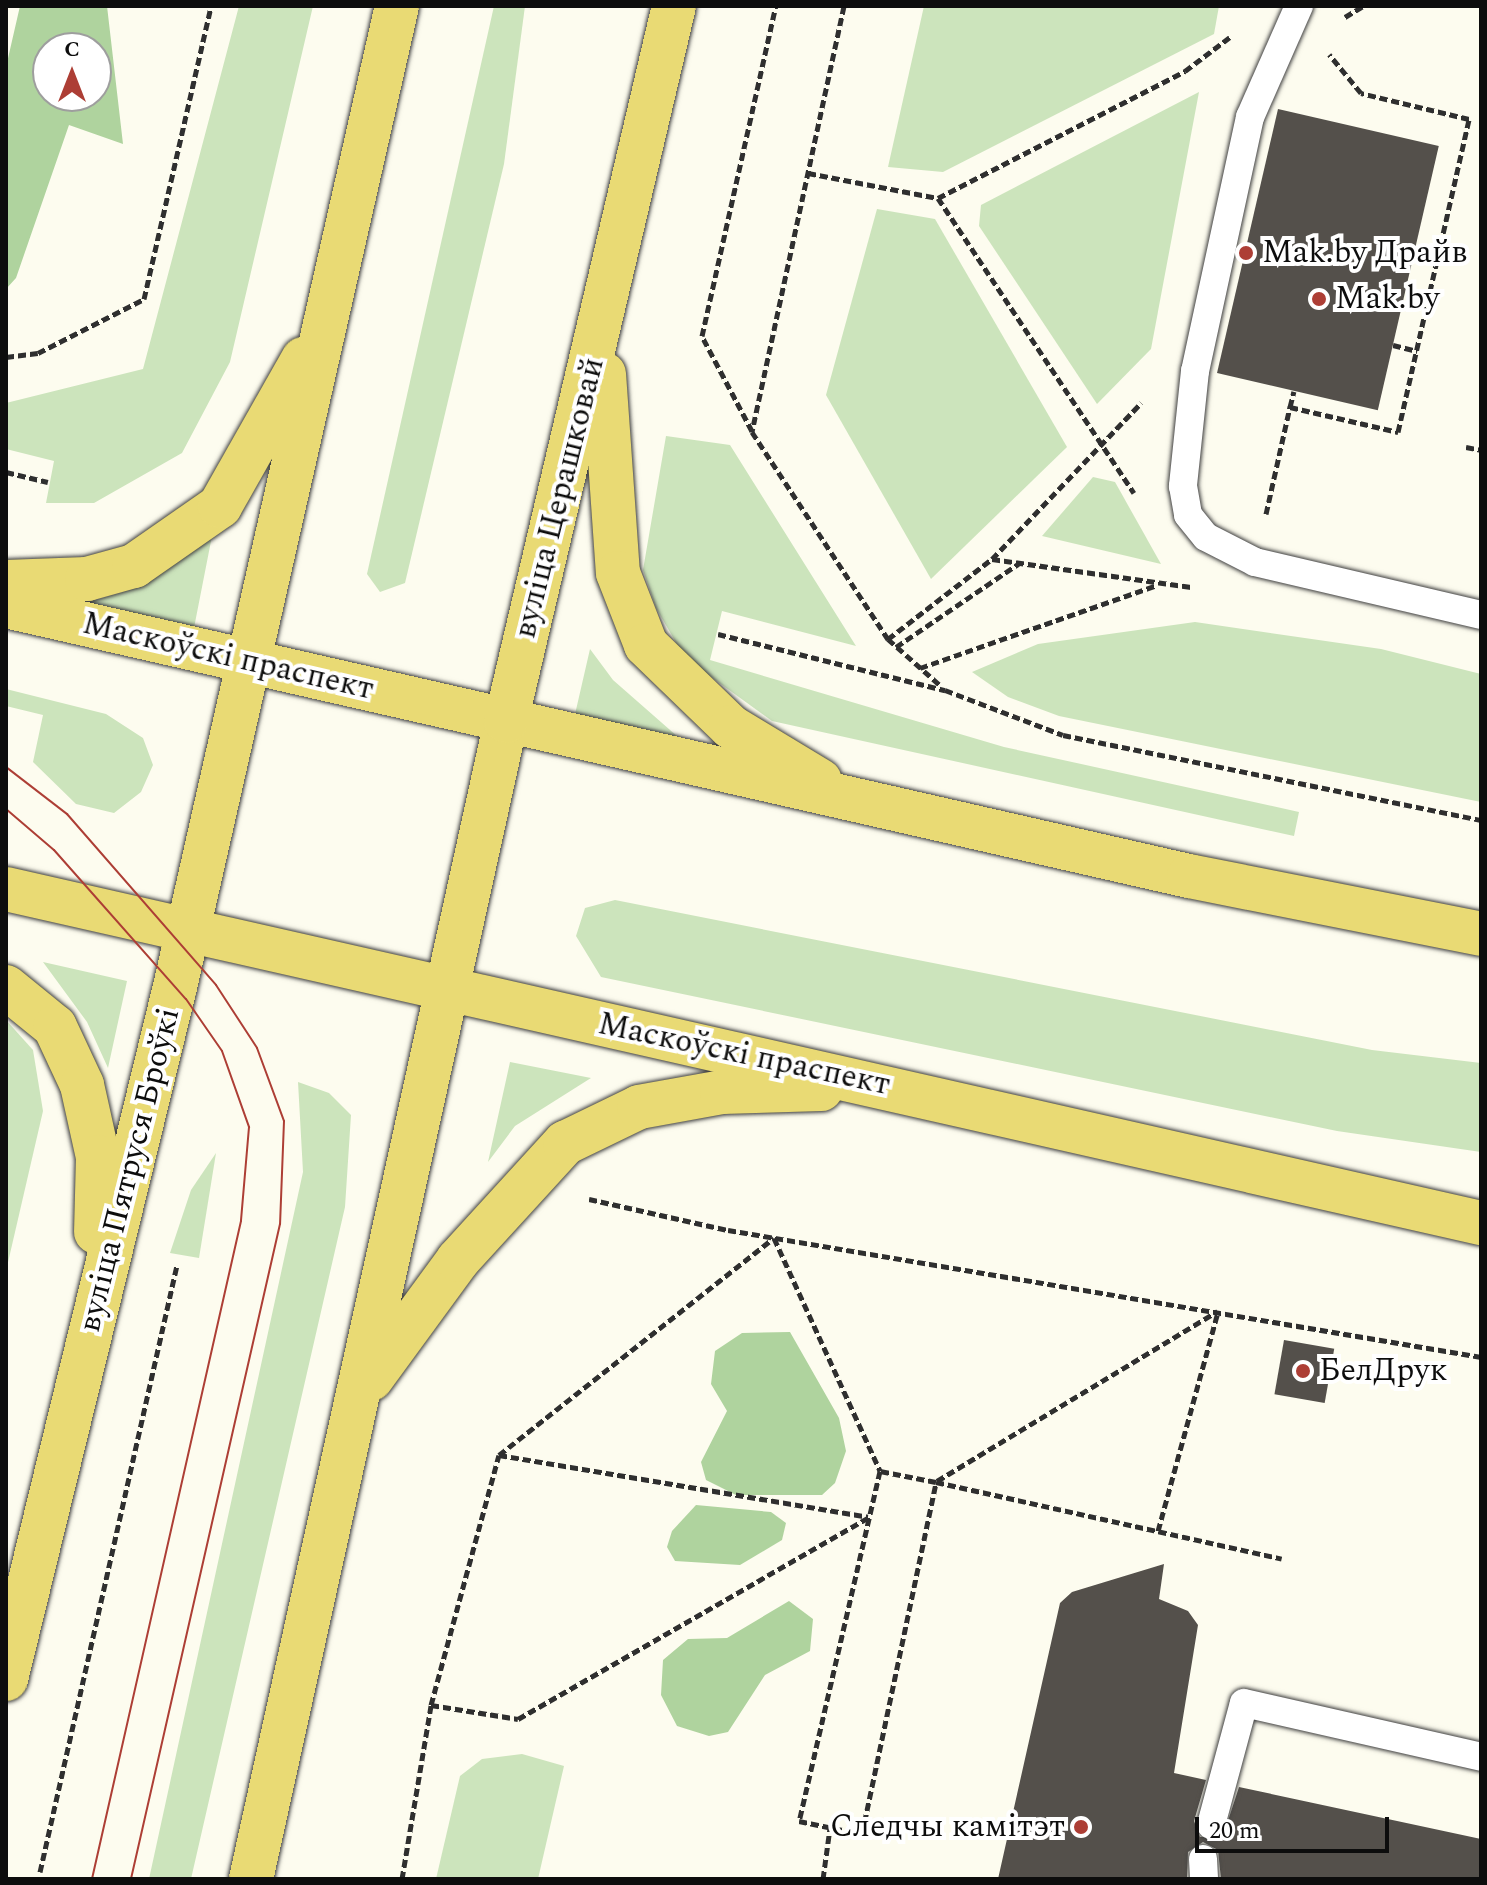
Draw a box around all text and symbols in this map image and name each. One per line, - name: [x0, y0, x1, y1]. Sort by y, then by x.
- north arrow: [32, 32, 112, 112]
- text: С: [64, 33, 80, 66]
- place label: Маk.by Драйв: [1262, 234, 1467, 272]
- marker: Маk.by Драйв: [1237, 244, 1255, 262]
- place label: Mak.by: [1335, 280, 1440, 318]
- marker: Mak.by: [1310, 290, 1328, 308]
- street label: вуліца Церашковай: [507, 354, 613, 642]
- street label: Маскоўскі праспект: [79, 605, 377, 709]
- street label: вуліца Пятруся Броўкі: [71, 1004, 189, 1336]
- street label: Маскоўскі праспект: [594, 1005, 894, 1105]
- place label: БелДрук: [1319, 1352, 1448, 1390]
- marker: БелДрук: [1294, 1362, 1312, 1380]
- scale bar: [1199, 1801, 1393, 1851]
- place label: Следчы камітэт: [830, 1808, 1065, 1846]
- text: 20 m: [1209, 1813, 1260, 1849]
- marker: Следчы камітэт: [1072, 1818, 1090, 1836]

